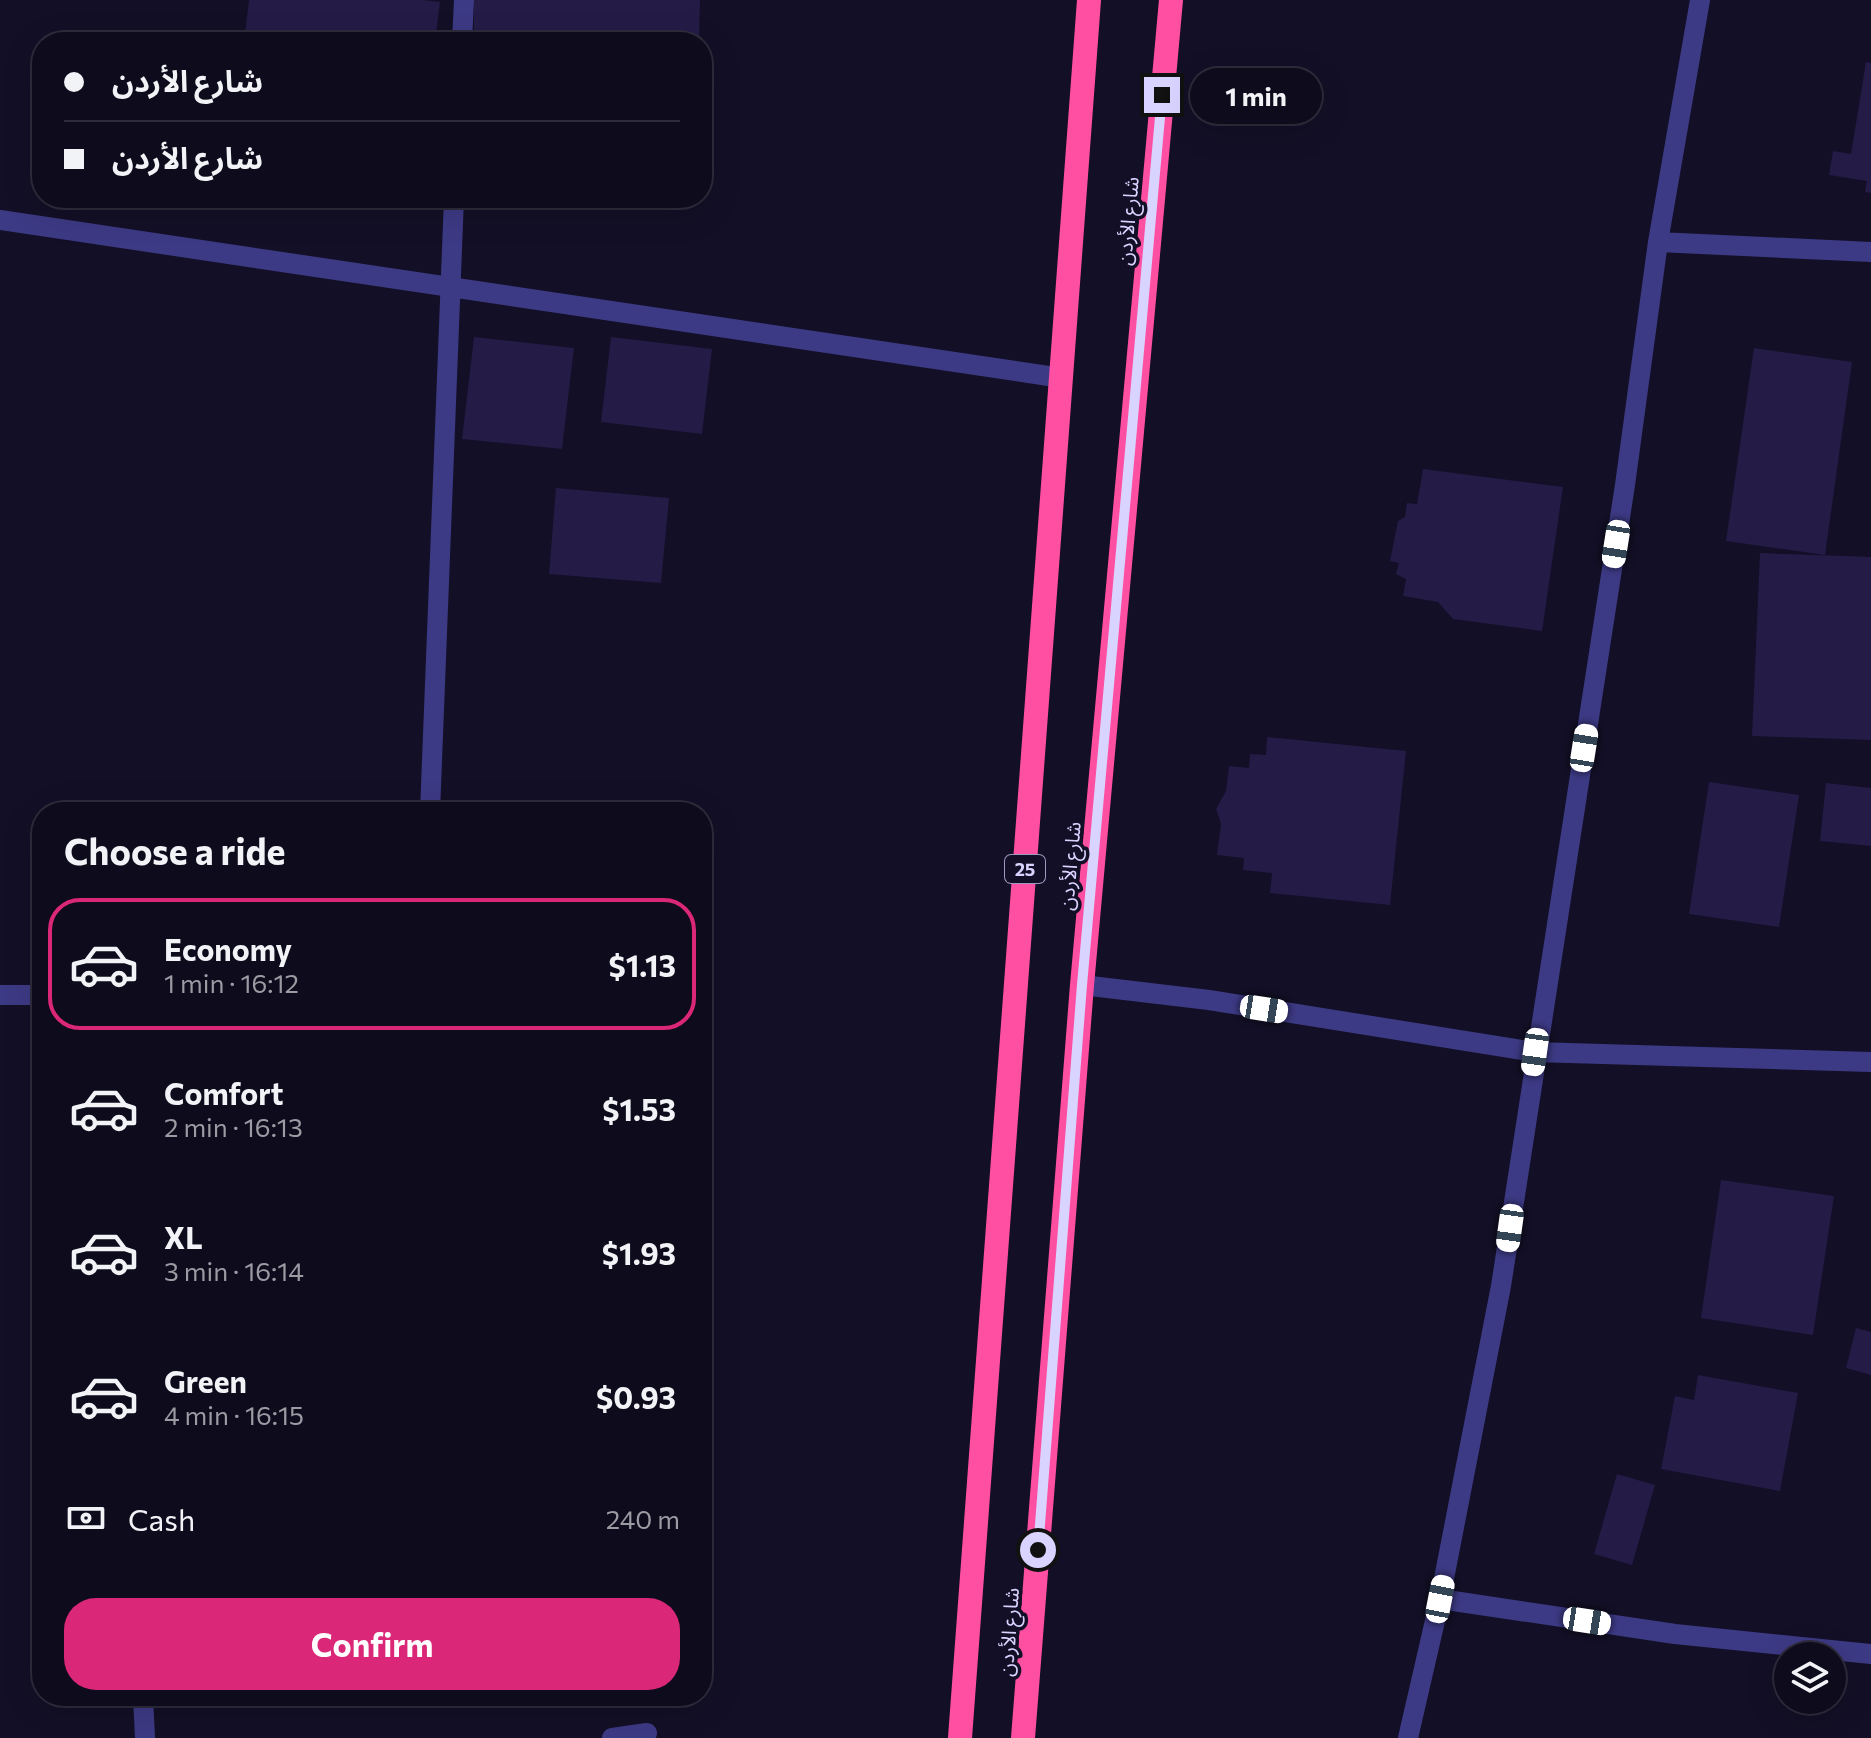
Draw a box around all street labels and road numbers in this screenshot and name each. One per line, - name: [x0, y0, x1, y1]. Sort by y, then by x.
- street label: شارع الأردن: [1111, 176, 1147, 267]
- street label: شارع الأردن: [1053, 821, 1089, 912]
- road number: 25: [1005, 855, 1045, 883]
- street label: شارع الأردن: [993, 1587, 1027, 1678]

